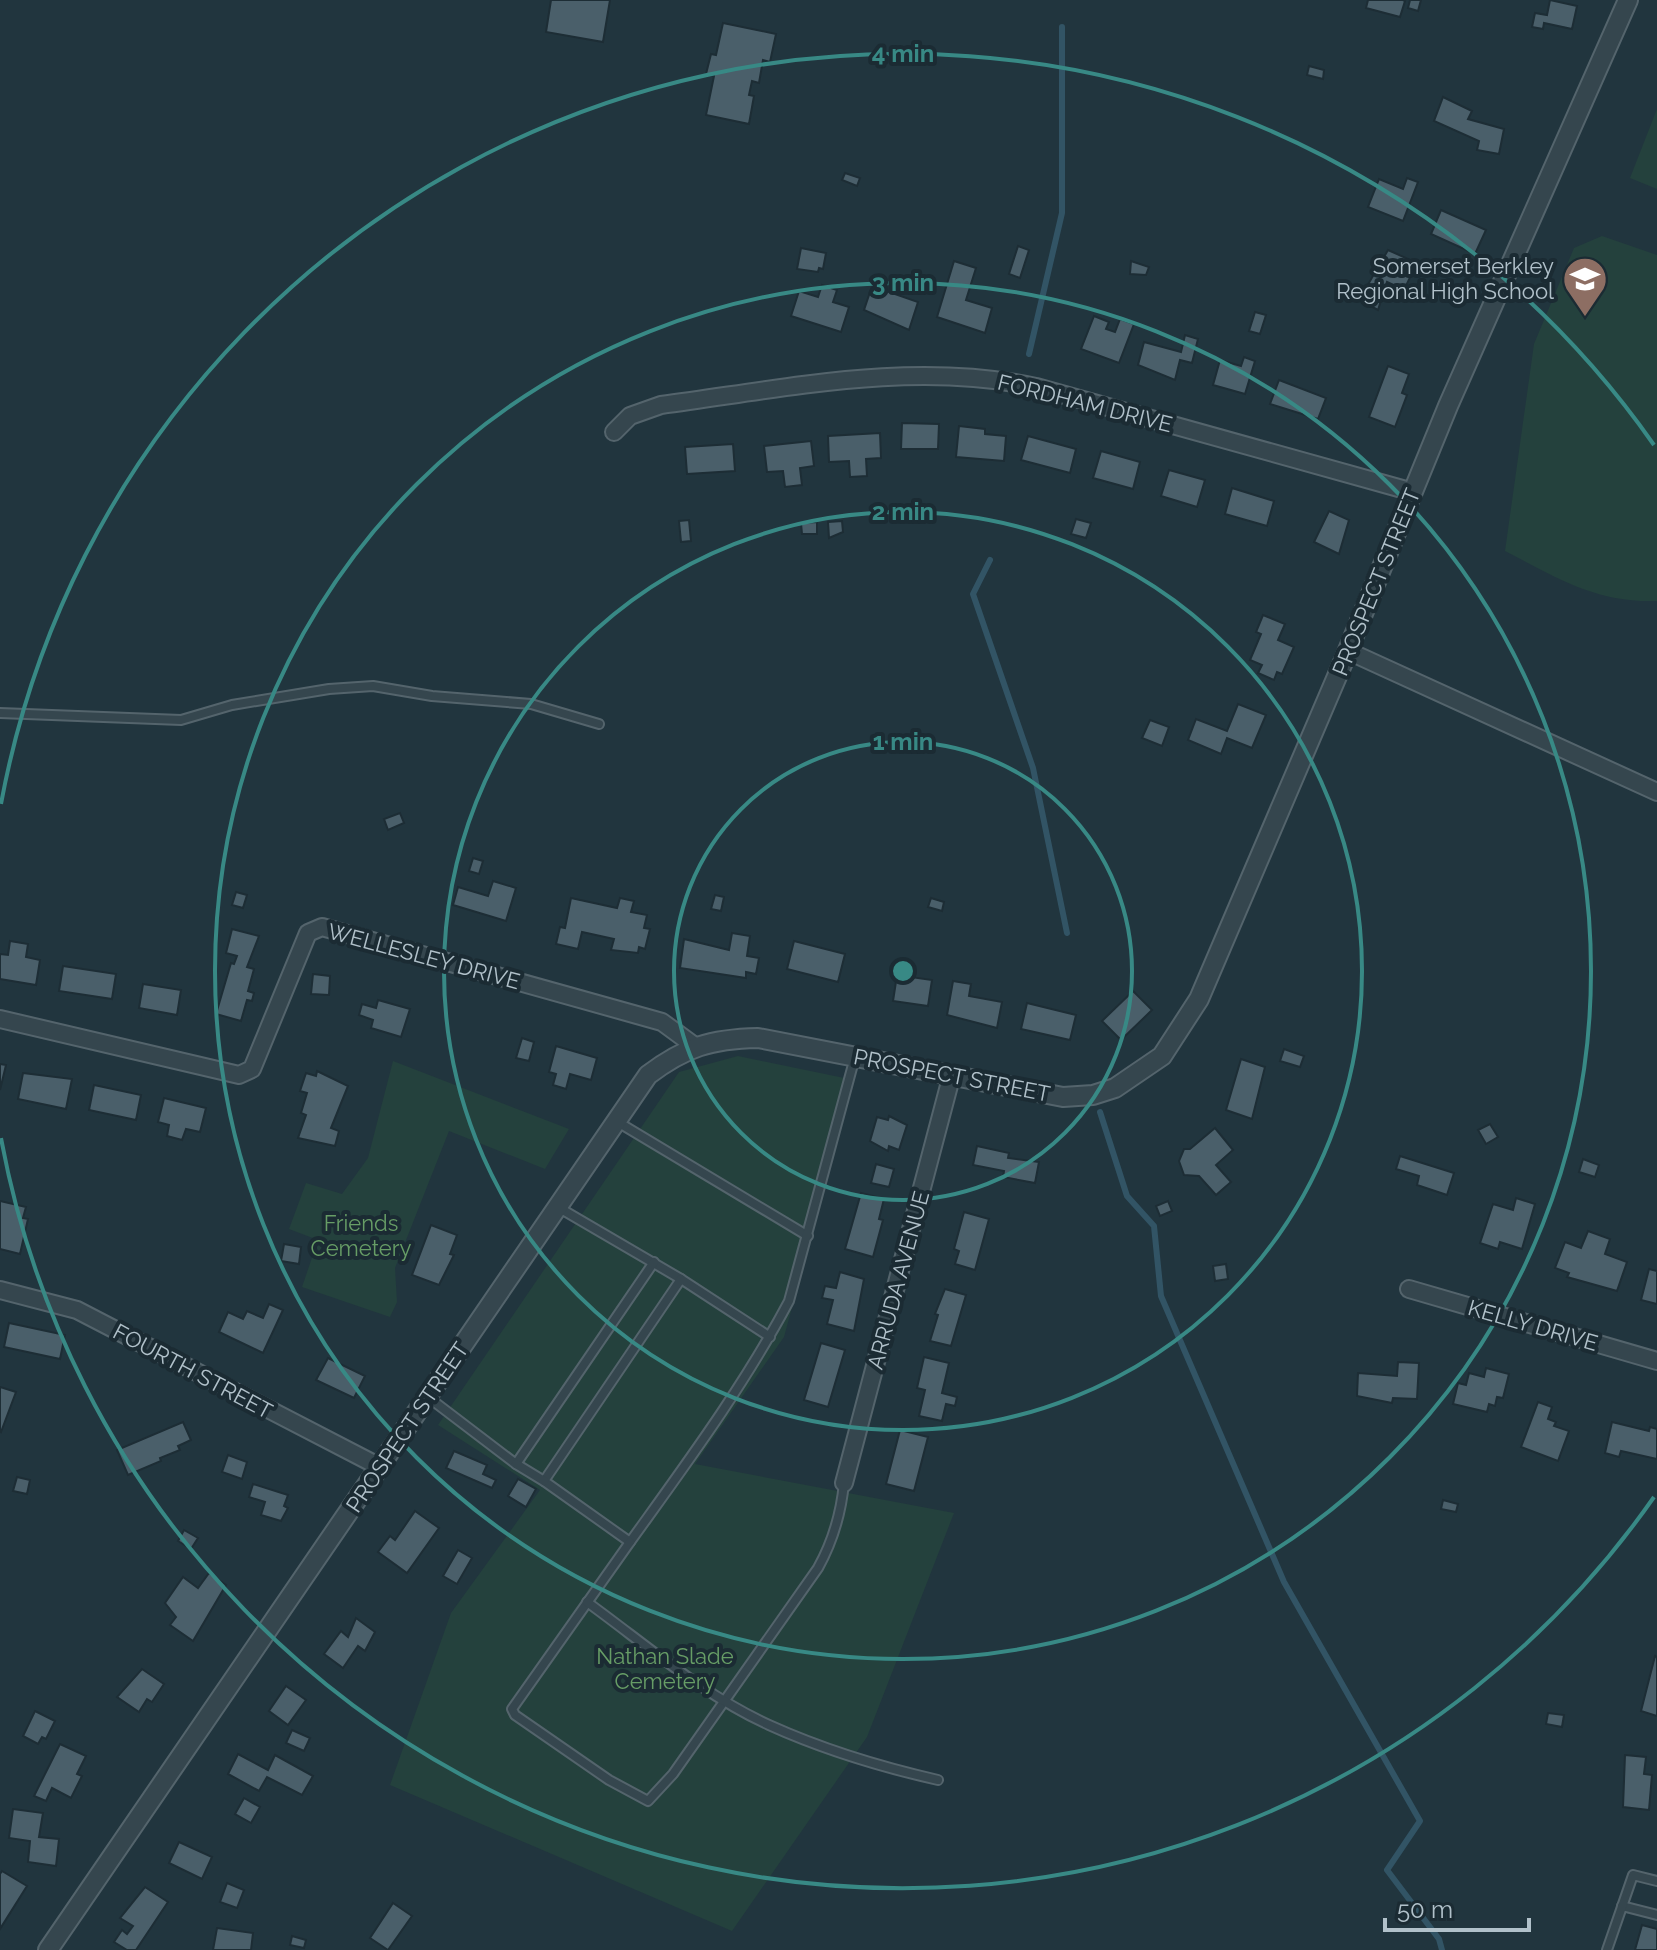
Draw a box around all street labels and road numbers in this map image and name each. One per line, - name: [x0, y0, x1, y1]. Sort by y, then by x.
- street label: FORDHAM DRIVE: [995, 369, 1175, 437]
- street label: PROSPECT STREET: [1327, 484, 1426, 679]
- street label: WELLESLEY DRIVE: [325, 918, 523, 994]
- street label: PROSPECT STREET: [852, 1043, 1053, 1107]
- street label: ARRUDA AVENUE: [862, 1188, 934, 1372]
- street label: KELLY DRIVE: [1465, 1294, 1601, 1356]
- street label: FOURTH STREET: [109, 1318, 278, 1424]
- street label: PROSPECT STREET: [340, 1337, 474, 1517]

